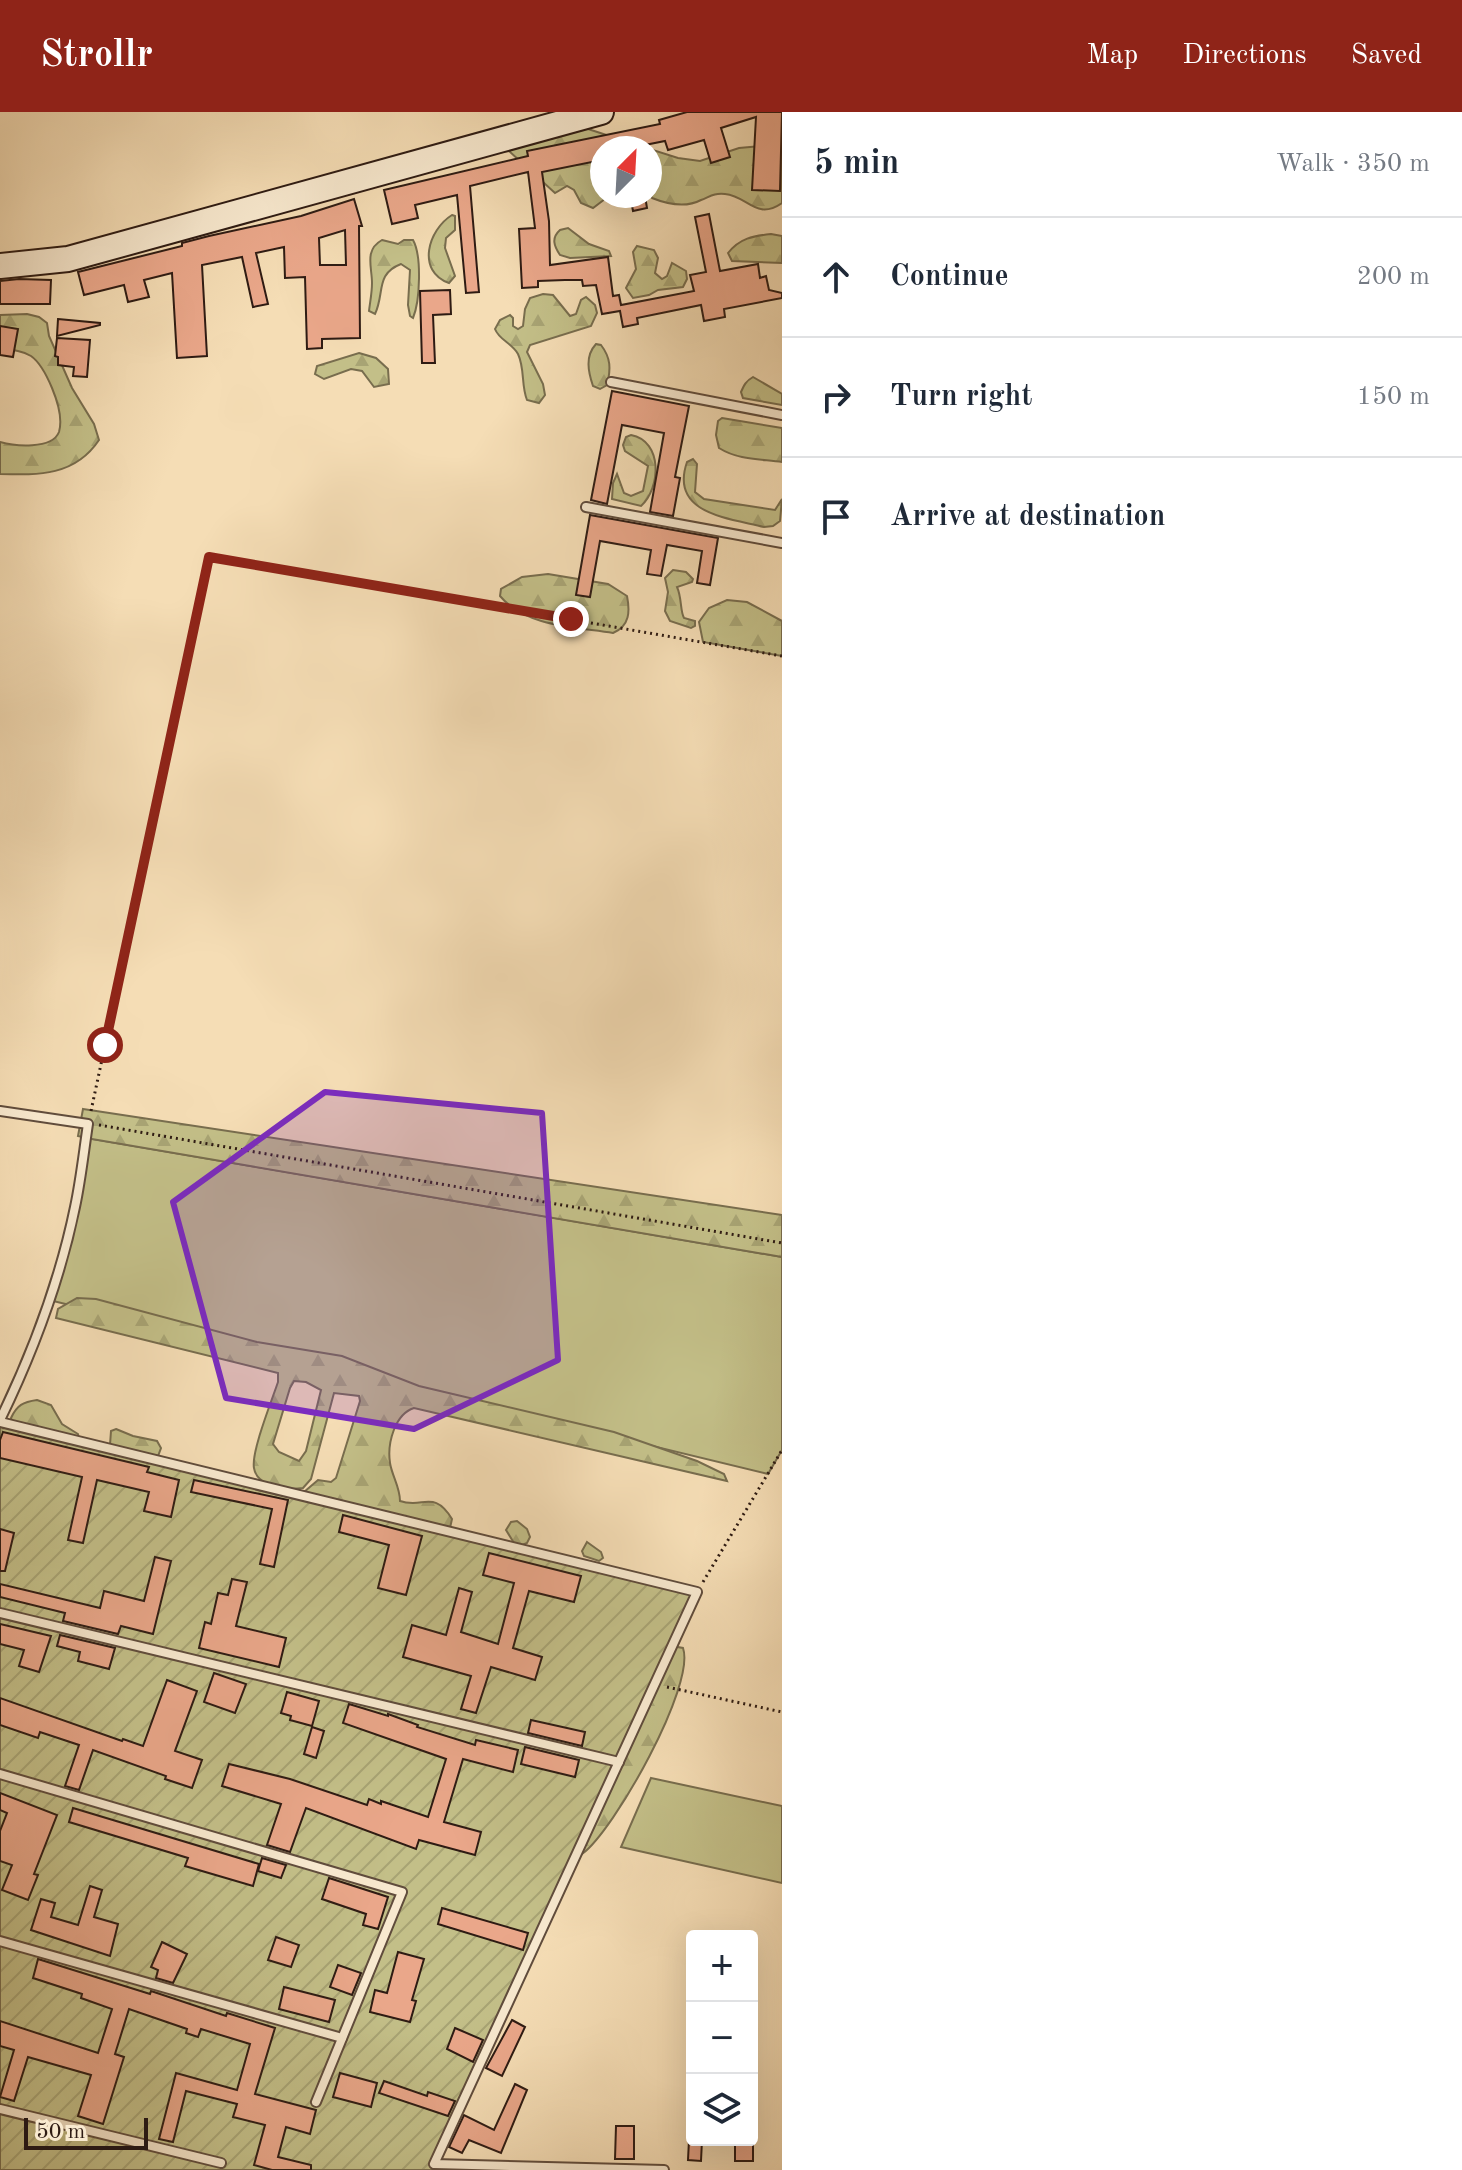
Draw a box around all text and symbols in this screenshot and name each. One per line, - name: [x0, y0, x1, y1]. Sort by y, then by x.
- text: Strollr: [40, 37, 153, 75]
- text: Map: [1086, 42, 1138, 70]
- text: Directions: [1182, 42, 1307, 70]
- text: Saved: [1351, 42, 1422, 70]
- north arrow: [590, 136, 662, 208]
- text: 5 min: [814, 147, 899, 181]
- text: Walk · 350 m: [1276, 151, 1430, 177]
- icon: ahead: [814, 255, 858, 299]
- text: Continue: [890, 262, 1009, 292]
- text: 200 m: [1357, 264, 1430, 290]
- icon: right: [814, 375, 858, 419]
- text: Turn right: [890, 382, 1032, 412]
- text: 150 m: [1357, 384, 1430, 410]
- icon: arrive: [814, 495, 858, 539]
- text: Arrive at destination: [890, 502, 1165, 532]
- route end: [553, 601, 589, 637]
- route start: [87, 1027, 123, 1063]
- map controls: [686, 1930, 758, 2146]
- button: +: [686, 1930, 758, 2002]
- button: −: [686, 2002, 758, 2074]
- button: layers: [686, 2074, 758, 2146]
- scale bar: [24, 2114, 148, 2150]
- text: 50 m: [36, 2121, 85, 2143]

